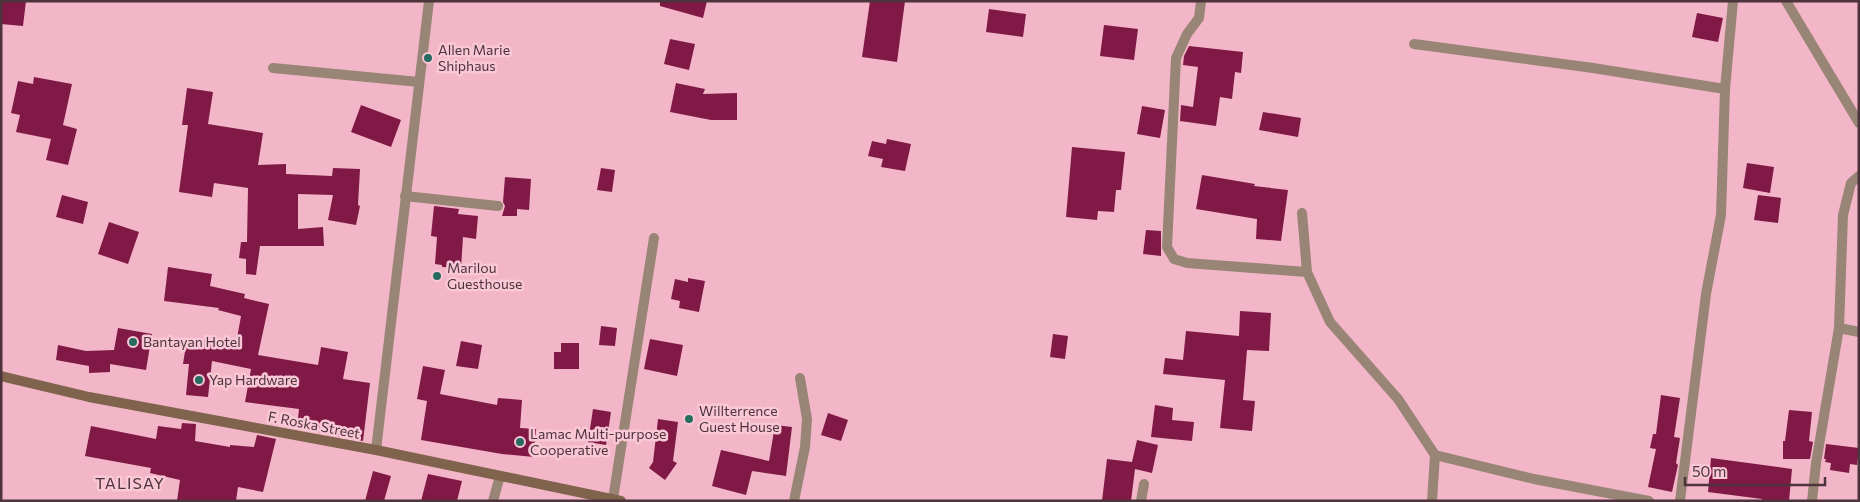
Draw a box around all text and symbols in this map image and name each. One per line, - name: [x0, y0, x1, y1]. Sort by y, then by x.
- place label: Allen Marie Shiphaus: [438, 41, 510, 74]
- marker: Allen Marie Shiphaus: [422, 52, 434, 64]
- place label: Marilou Guesthouse: [447, 259, 523, 292]
- marker: Marilou Guesthouse: [431, 270, 443, 282]
- place label: Bantayan Hotel: [143, 333, 241, 350]
- marker: Bantayan Hotel: [127, 336, 139, 348]
- place label: Yap Hardware: [209, 371, 297, 388]
- marker: Yap Hardware: [193, 374, 205, 386]
- place label: Willterrence Guest House: [699, 402, 780, 435]
- street label: F. Roska Street: [267, 407, 362, 442]
- marker: Willterrence Guest House: [683, 413, 695, 425]
- place label: Lamac Multi-purpose Cooperative: [530, 425, 666, 458]
- marker: Lamac Multi-purpose Cooperative: [514, 436, 526, 448]
- scale bar: [1685, 454, 1825, 486]
- text: 50 m: [1692, 462, 1726, 480]
- district label: TALISAY: [95, 473, 165, 492]

